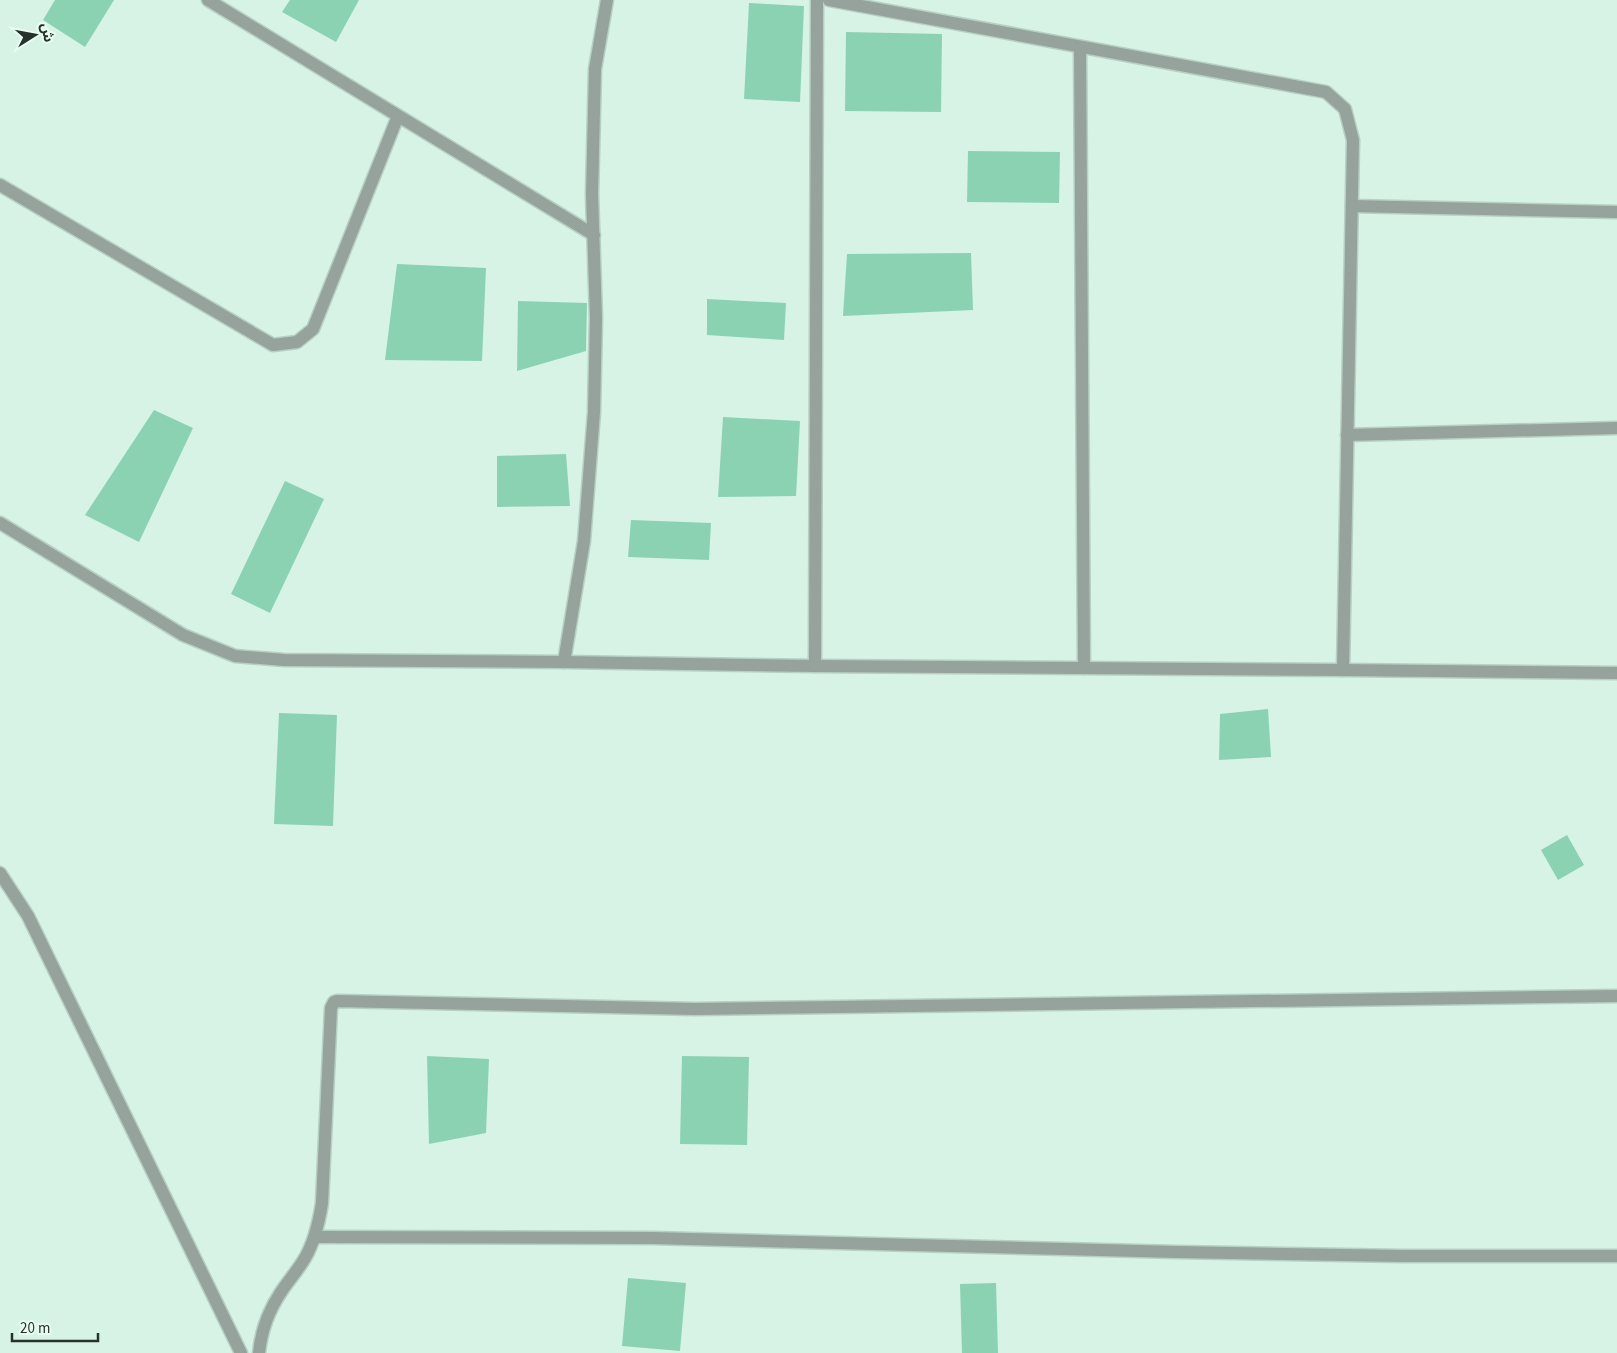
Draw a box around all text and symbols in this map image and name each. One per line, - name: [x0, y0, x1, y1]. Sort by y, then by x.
- north arrow: [10, 10, 60, 60]
- text: ش: [35, 21, 58, 44]
- scale bar: [12, 1310, 99, 1342]
- text: 20 m: [20, 1318, 50, 1339]

